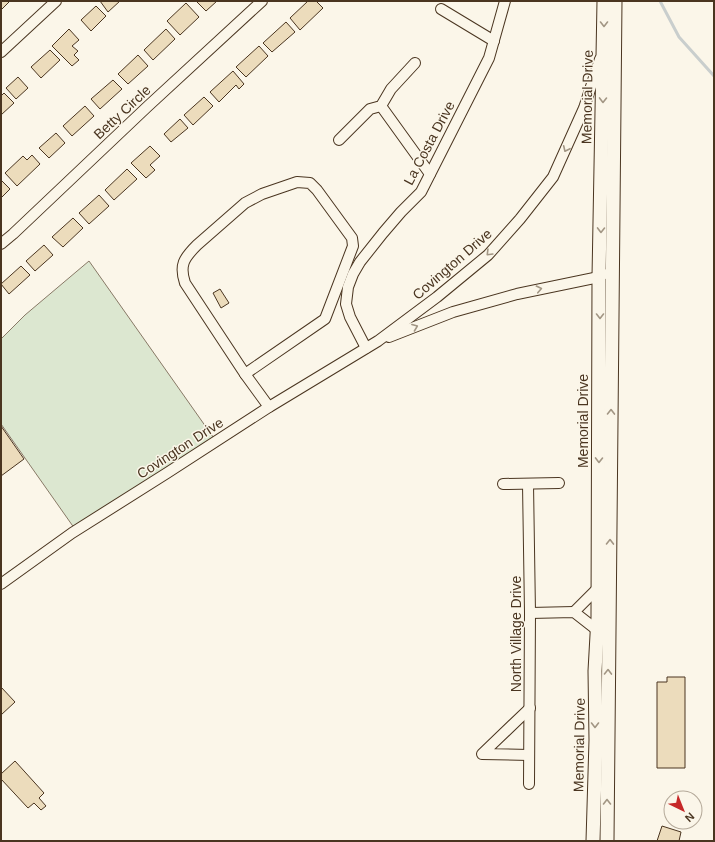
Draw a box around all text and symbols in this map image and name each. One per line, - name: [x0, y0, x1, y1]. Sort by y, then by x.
- one-way arrow: [600, 21, 608, 27]
- street label: Memorial Drive: [578, 50, 596, 144]
- street label: Betty Circle: [90, 82, 154, 142]
- one-way arrow: [599, 97, 607, 103]
- street label: La Costa Drive: [400, 98, 458, 188]
- one-way arrow: [563, 145, 571, 153]
- street label: Covington Drive: [409, 225, 495, 303]
- one-way arrow: [597, 227, 605, 233]
- one-way arrow: [486, 248, 494, 256]
- one-way arrow: [536, 286, 542, 294]
- one-way arrow: [596, 313, 604, 319]
- one-way arrow: [411, 323, 418, 332]
- street label: Memorial Drive: [575, 374, 591, 468]
- one-way arrow: [607, 409, 615, 415]
- street label: Covington Drive: [134, 414, 226, 482]
- one-way arrow: [595, 457, 603, 463]
- one-way arrow: [606, 539, 614, 545]
- street label: North Village Drive: [508, 576, 524, 692]
- one-way arrow: [604, 669, 613, 675]
- street label: Memorial Drive: [570, 698, 588, 792]
- one-way arrow: [591, 722, 600, 728]
- north arrow: [663, 790, 703, 830]
- one-way arrow: [603, 799, 611, 805]
- text: N: [683, 810, 697, 824]

